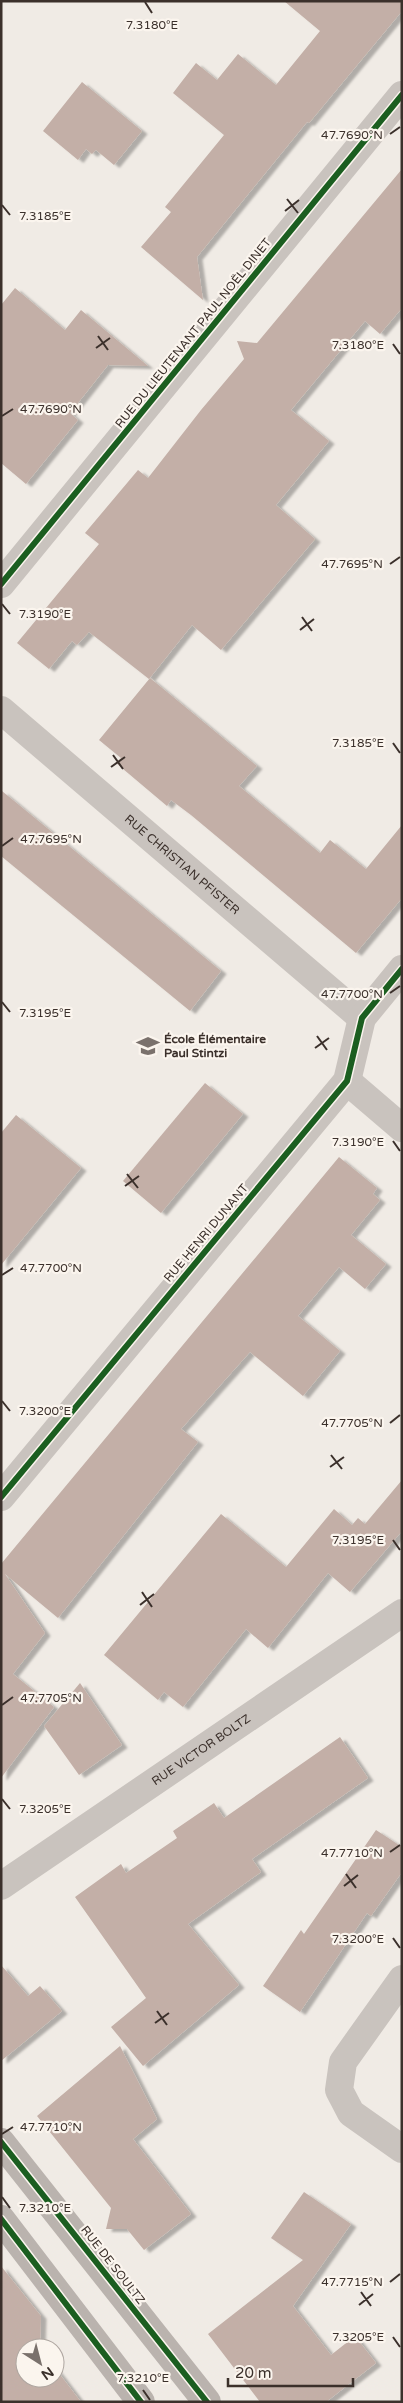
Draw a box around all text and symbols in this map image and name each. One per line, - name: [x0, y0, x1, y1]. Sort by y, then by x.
- text: 7.3180°E: [126, 18, 179, 32]
- text: 47.7690°N: [321, 128, 383, 142]
- text: 7.3185°E: [19, 209, 71, 223]
- street label: RUE DU LIEUTENANT PAUL NOËL DINET: [112, 235, 274, 431]
- text: 7.3180°E: [332, 338, 385, 352]
- text: 47.7690°N: [20, 402, 82, 416]
- text: 47.7695°N: [321, 557, 383, 571]
- text: 7.3190°E: [19, 607, 72, 621]
- text: 7.3185°E: [332, 736, 384, 750]
- street label: RUE CHRISTIAN PFISTER: [122, 812, 242, 917]
- text: 47.7695°N: [20, 832, 82, 846]
- text: 47.7700°N: [321, 987, 383, 1001]
- text: 7.3195°E: [19, 1006, 71, 1020]
- place label: École Élémentaire Paul Stintzi: [164, 1032, 266, 1060]
- school or university icon: École Élémentaire Paul Stintzi: [135, 1033, 161, 1059]
- text: 7.3190°E: [332, 1135, 385, 1149]
- street label: RUE HENRI DUNANT: [161, 1181, 251, 1285]
- text: 47.7700°N: [20, 1261, 82, 1275]
- text: 7.3200°E: [19, 1404, 72, 1418]
- text: 47.7705°N: [321, 1416, 383, 1430]
- text: 7.3195°E: [332, 1533, 384, 1547]
- text: 47.7705°N: [20, 1691, 82, 1705]
- street label: RUE VICTOR BOLTZ: [149, 1711, 253, 1788]
- text: 7.3205°E: [19, 1802, 71, 1816]
- text: 47.7710°N: [321, 1846, 383, 1860]
- text: 7.3200°E: [332, 1932, 385, 1946]
- text: 47.7710°N: [20, 2120, 82, 2134]
- text: 7.3210°E: [19, 2201, 72, 2215]
- street label: RUE DE SOULTZ: [78, 2223, 148, 2307]
- text: 47.7715°N: [321, 2275, 383, 2289]
- text: 7.3205°E: [332, 2330, 384, 2344]
- north arrow: [15, 2338, 65, 2388]
- scale bar: [228, 2356, 353, 2388]
- text: N: [38, 2363, 57, 2383]
- text: 20 m: [235, 2364, 272, 2382]
- text: 7.3210°E: [117, 2371, 170, 2385]

